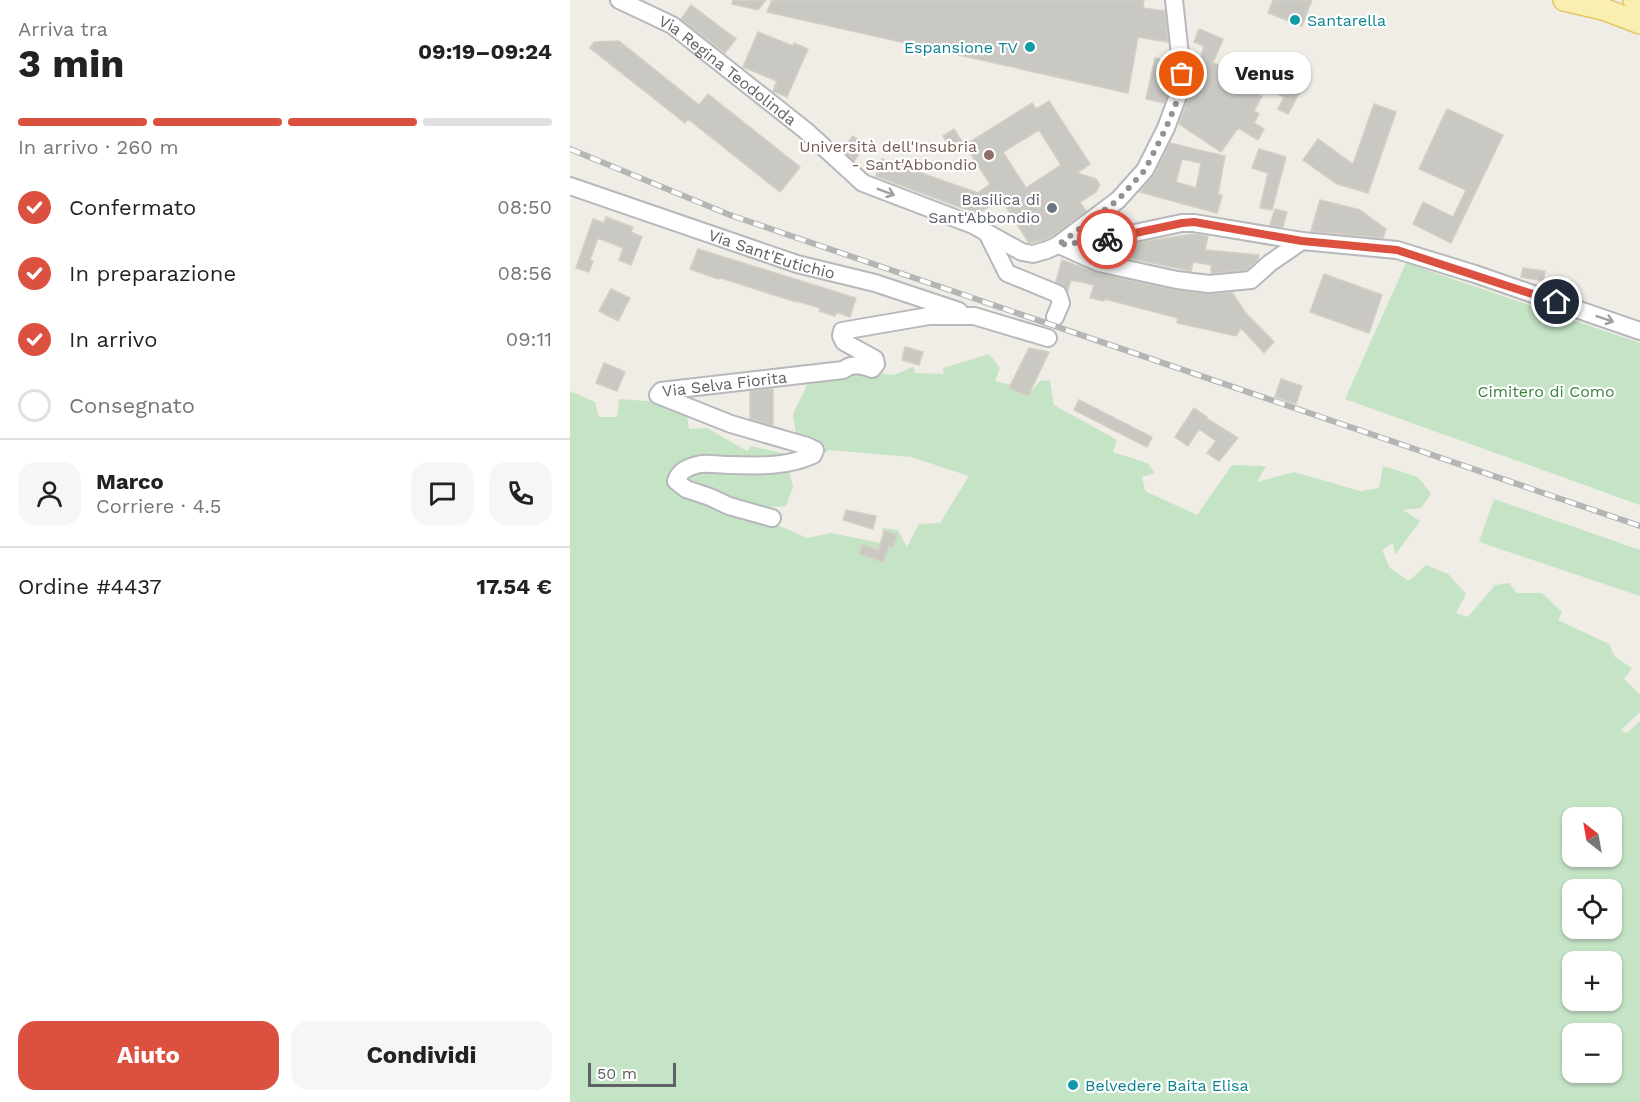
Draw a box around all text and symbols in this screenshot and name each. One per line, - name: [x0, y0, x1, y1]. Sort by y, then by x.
- street label: Via Regina Teodolinda: [656, 11, 800, 129]
- place label: Santarella: [1307, 11, 1386, 30]
- marker: Santarella: [1288, 13, 1302, 27]
- text: Arriva tra: [18, 17, 108, 41]
- place label: Espansione TV: [904, 38, 1018, 57]
- text: 09:19–09:24: [418, 39, 552, 64]
- marker: Espansione TV: [1023, 40, 1037, 54]
- text: 3 min: [18, 41, 125, 86]
- pin: [1156, 48, 1207, 99]
- callout: Venus: [1218, 53, 1311, 95]
- icon: bag: [1165, 57, 1198, 90]
- text: Venus: [1235, 61, 1294, 85]
- text: In arrivo · 260 m: [18, 135, 179, 159]
- place label: Università dell'Insubria - Sant'Abbondio: [799, 137, 977, 174]
- marker: Università dell'Insubria - Sant'Abbondio: [982, 148, 996, 162]
- one-way arrow: [877, 187, 895, 198]
- place label: Basilica di Sant'Abbondio: [928, 190, 1040, 227]
- icon: check: [18, 191, 51, 224]
- text: Confermato: [69, 195, 196, 220]
- text: 08:50: [497, 195, 552, 219]
- marker: Basilica di Sant'Abbondio: [1045, 201, 1059, 215]
- courier: [1077, 209, 1137, 269]
- icon: bike: [1091, 223, 1124, 256]
- street label: Via Sant'Eutichio: [706, 225, 837, 282]
- icon: check: [18, 257, 51, 290]
- text: In preparazione: [69, 261, 236, 286]
- text: 08:56: [498, 261, 552, 285]
- pin: [1531, 276, 1582, 327]
- icon: home: [1540, 285, 1573, 318]
- one-way arrow: [1595, 315, 1614, 326]
- icon: check: [18, 323, 51, 356]
- text: In arrivo: [69, 327, 157, 352]
- text: 09:11: [506, 327, 552, 351]
- street label: Via Selva Fiorita: [661, 367, 788, 400]
- park label: Cimitero di Como: [1477, 382, 1615, 401]
- text: Consegnato: [69, 393, 195, 418]
- button: person: [18, 462, 81, 525]
- button: chat: [411, 462, 474, 525]
- button: phone: [489, 462, 552, 525]
- text: Marco: [96, 469, 164, 494]
- text: Corriere · 4.5: [96, 494, 221, 518]
- text: Ordine #4437: [18, 574, 162, 599]
- text: 17.54 €: [477, 574, 552, 599]
- north arrow: [1562, 807, 1622, 867]
- map controls: [1562, 807, 1622, 1083]
- button: locate: [1562, 879, 1622, 939]
- button: +: [1562, 951, 1622, 1011]
- button: Aiuto: [18, 1021, 279, 1090]
- button: Condividi: [291, 1021, 552, 1090]
- button: −: [1562, 1023, 1622, 1083]
- scale bar: [588, 1060, 676, 1088]
- text: 50 m: [597, 1064, 637, 1083]
- place label: Belvedere Baita Elisa: [1085, 1076, 1249, 1095]
- marker: Belvedere Baita Elisa: [1066, 1078, 1080, 1092]

